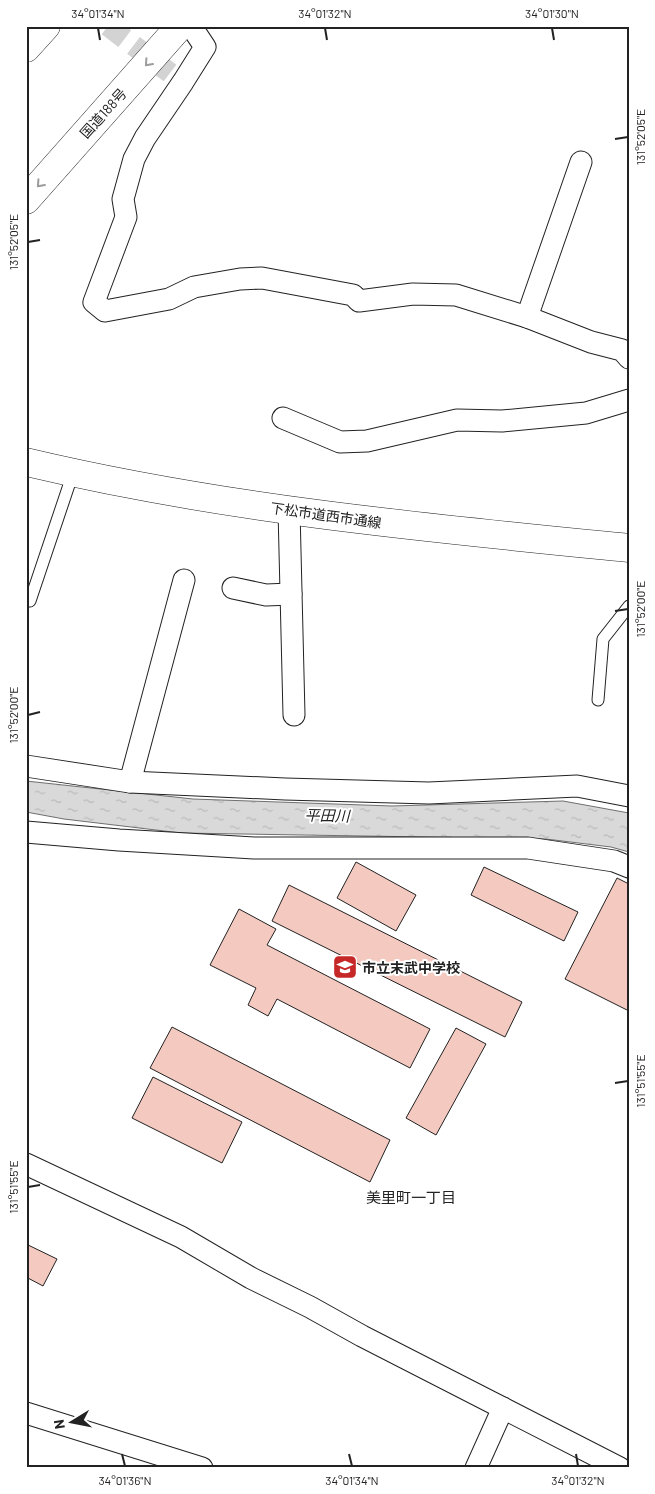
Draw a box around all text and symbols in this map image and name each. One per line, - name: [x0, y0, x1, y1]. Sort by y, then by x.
- text: 34°01'34"N: [71, 6, 125, 20]
- text: 34°01'32"N: [298, 6, 352, 20]
- text: 34°01'30"N: [525, 6, 579, 20]
- one-way arrow: [145, 57, 154, 66]
- street label: 国道188号: [76, 84, 130, 142]
- text: 131°52'05"E: [633, 109, 647, 165]
- one-way arrow: [37, 179, 46, 188]
- text: 131°52'05"E: [6, 214, 20, 270]
- street label: 下松市道西市通線: [269, 499, 383, 531]
- text: 131°52'00"E: [633, 580, 647, 638]
- text: 131°52'00"E: [6, 686, 20, 744]
- water label: 平田川: [304, 806, 352, 824]
- school or university icon: 市立末武中学校: [332, 954, 358, 980]
- place label: 市立末武中学校: [362, 959, 460, 976]
- text: 131°51'55"E: [633, 1054, 647, 1108]
- text: 131°51'55"E: [6, 1160, 20, 1214]
- district label: 美里町一丁目: [366, 1188, 456, 1206]
- north arrow: [48, 1396, 98, 1446]
- text: N: [50, 1418, 68, 1430]
- text: 34°01'36"N: [98, 1473, 152, 1487]
- text: 34°01'34"N: [325, 1473, 379, 1487]
- text: 34°01'32"N: [551, 1473, 605, 1487]

